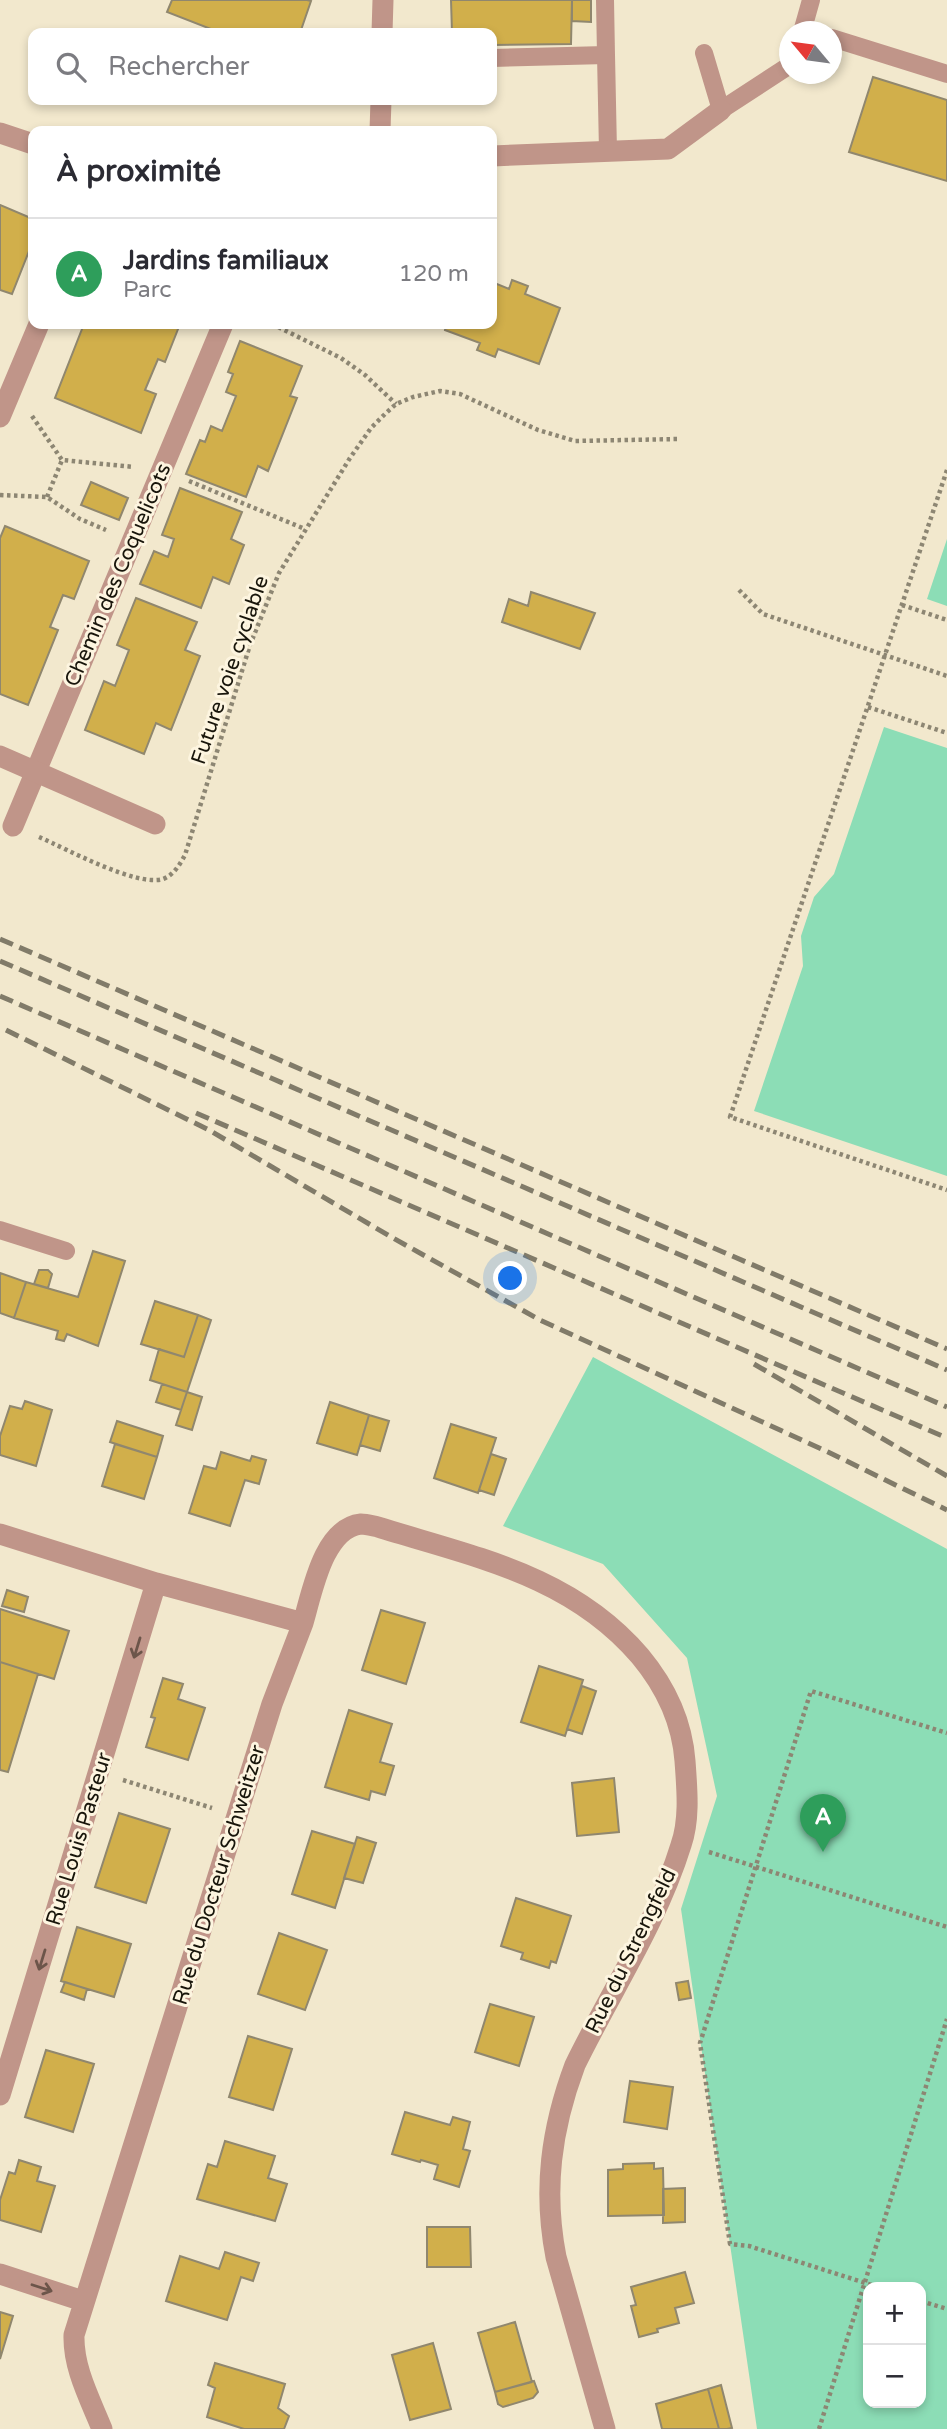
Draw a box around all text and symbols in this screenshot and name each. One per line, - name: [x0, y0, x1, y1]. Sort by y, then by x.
- north arrow: [779, 21, 842, 84]
- search box: [28, 28, 497, 105]
- icon: search: [52, 48, 90, 86]
- text: Rechercher: [108, 51, 250, 82]
- text: À proximité: [56, 153, 221, 190]
- text: Jardins familiaux: [123, 245, 329, 276]
- text: A: [70, 260, 88, 288]
- text: 120 m: [399, 260, 469, 288]
- text: Parc: [123, 276, 172, 304]
- street label: Chemin des Coquelicots: [60, 460, 176, 690]
- street label: Future voie cyclable: [186, 572, 274, 768]
- your location: [493, 1261, 527, 1295]
- one-way arrow: [129, 1637, 142, 1659]
- street label: Rue du Docteur Schweitzer: [167, 1742, 271, 2008]
- street label: Rue Louis Pasteur: [41, 1750, 117, 1928]
- pin: A: [800, 1794, 846, 1852]
- street label: Rue du Strengfeld: [580, 1864, 682, 2038]
- one-way arrow: [34, 1948, 47, 1970]
- one-way arrow: [30, 2282, 52, 2295]
- map controls: [863, 2282, 926, 2408]
- button: +: [863, 2282, 926, 2345]
- button: −: [863, 2345, 926, 2408]

